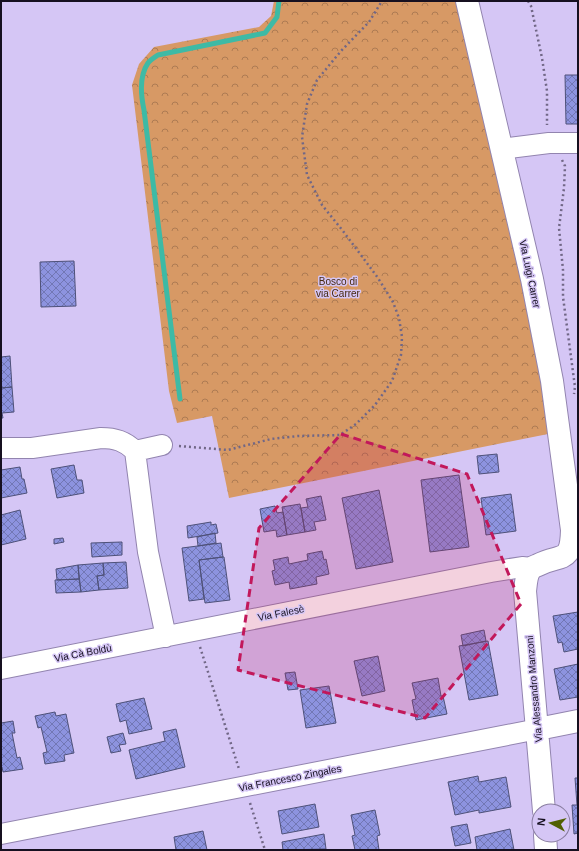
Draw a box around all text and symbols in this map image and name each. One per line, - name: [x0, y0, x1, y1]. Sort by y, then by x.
- street label: Via Luigi Carrer: [517, 239, 543, 310]
- park label: Bosco di via Carrer: [316, 276, 361, 299]
- street label: Via Falesè: [257, 603, 306, 623]
- street label: Via Alessandro Manzoni: [524, 635, 544, 743]
- street label: Via Cà Boldù: [53, 642, 113, 664]
- street label: Via Francesco Zingales: [238, 763, 342, 793]
- north arrow: [531, 803, 571, 843]
- text: N: [535, 817, 548, 826]

